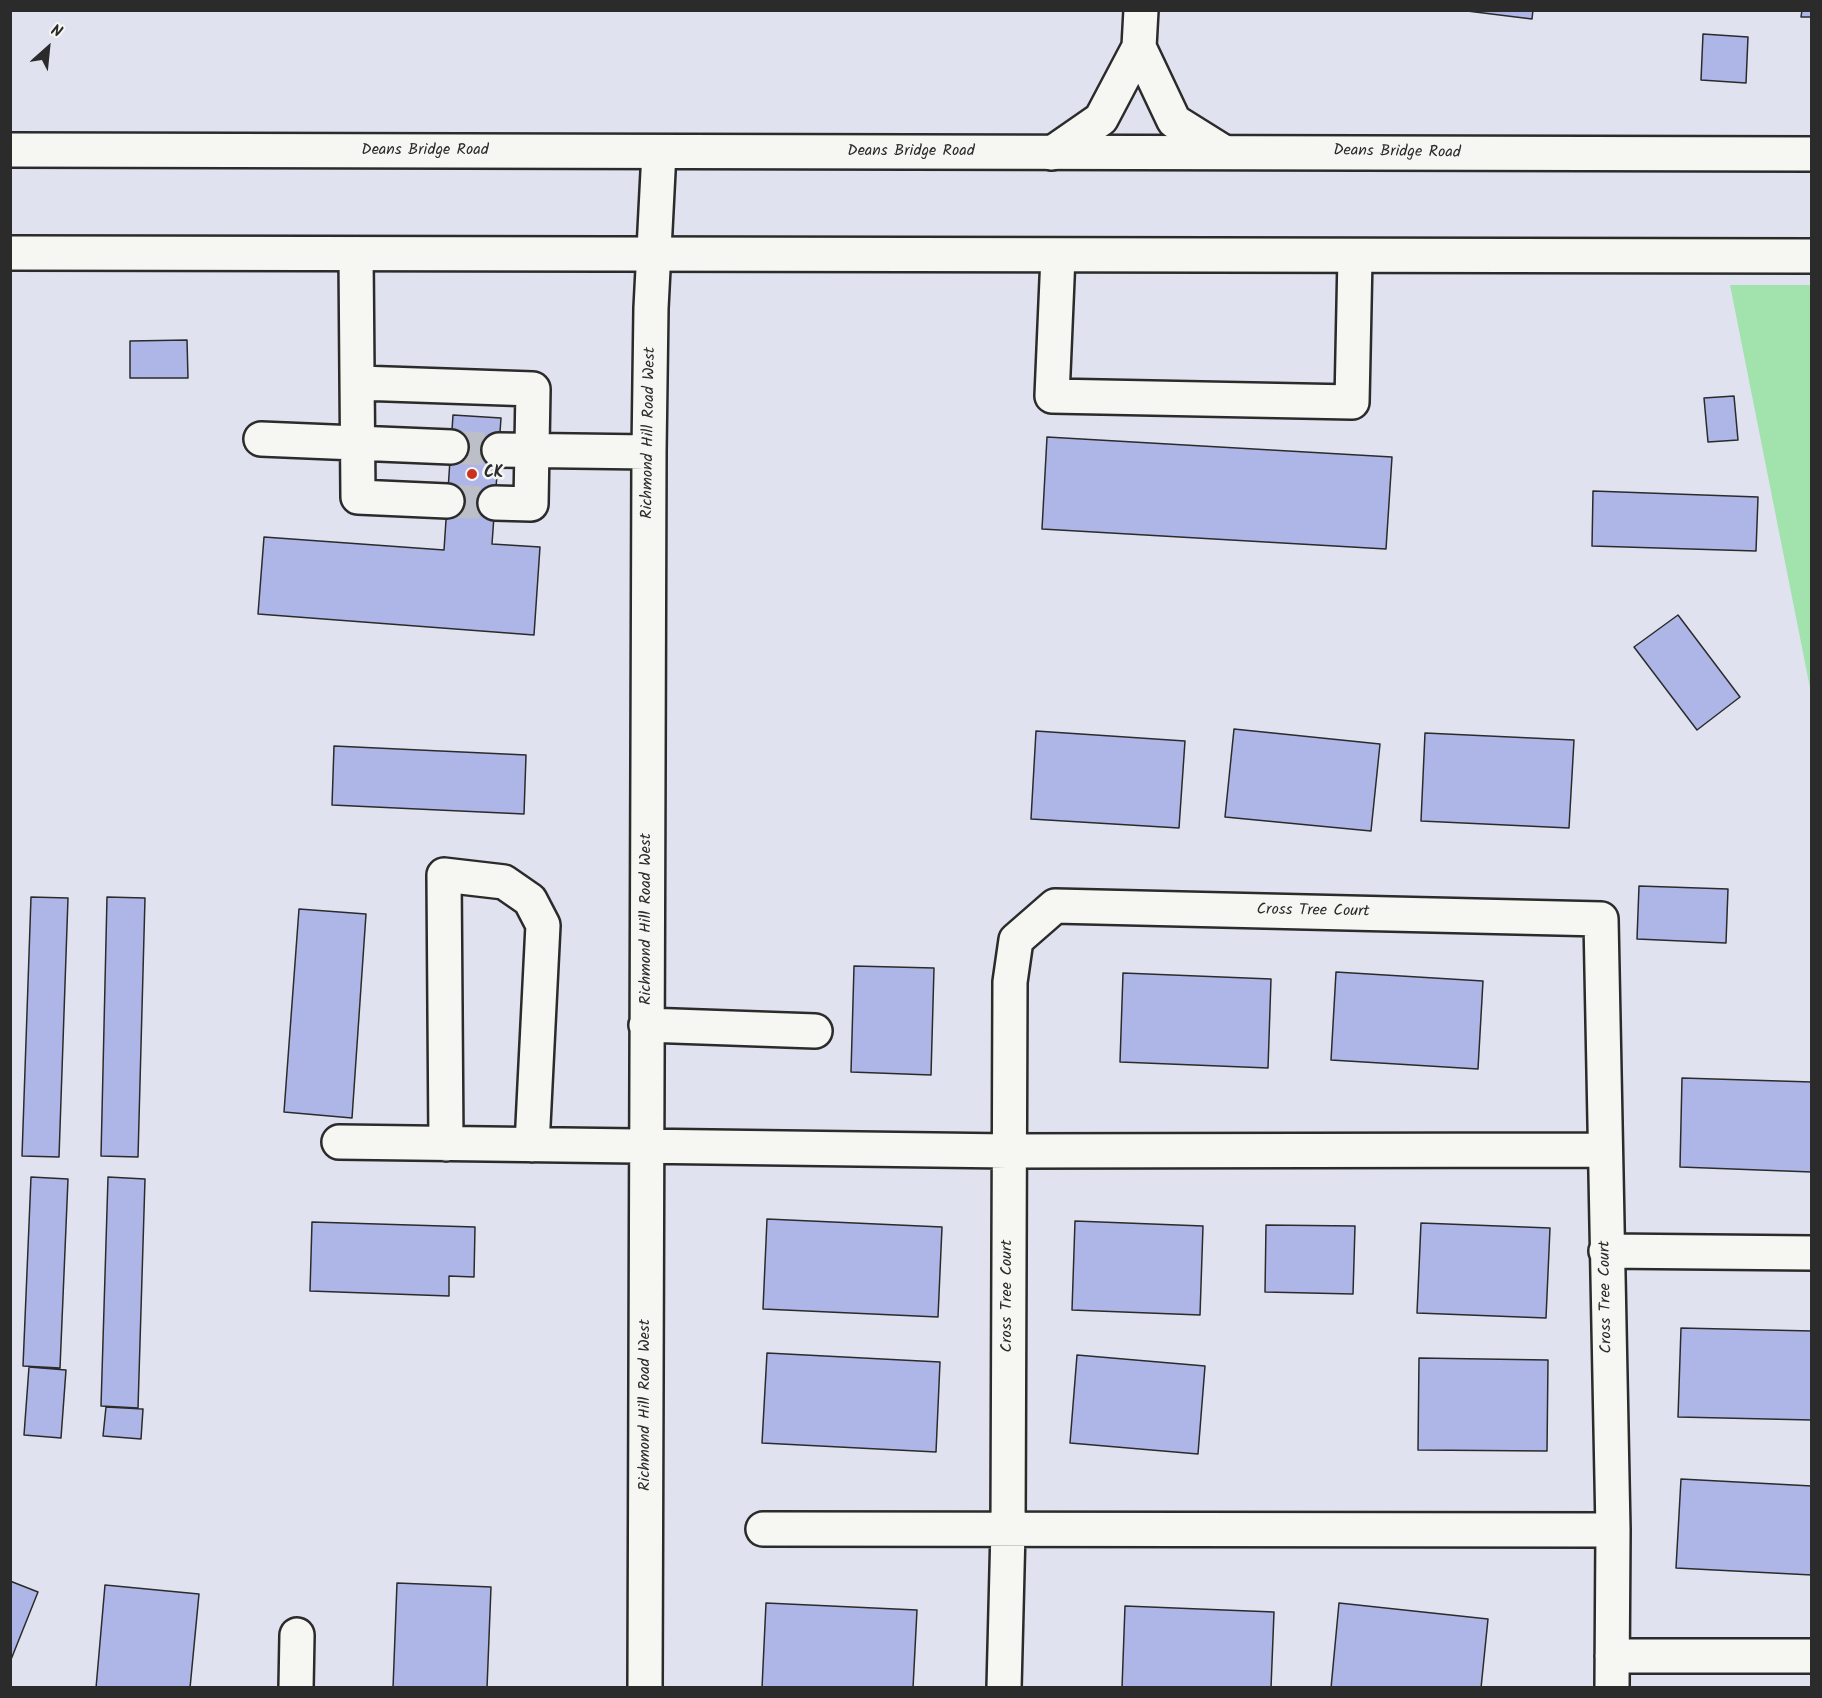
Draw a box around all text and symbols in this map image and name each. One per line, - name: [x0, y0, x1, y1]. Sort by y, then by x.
- north arrow: [18, 18, 78, 78]
- text: N: [46, 18, 67, 45]
- street label: Deans Bridge Road: [361, 141, 489, 161]
- street label: Deans Bridge Road: [847, 142, 975, 162]
- street label: Deans Bridge Road: [1333, 142, 1461, 164]
- street label: Richmond Hill Road West: [639, 347, 661, 519]
- place label: CK: [484, 464, 504, 484]
- marker: CK: [465, 467, 479, 481]
- street label: Richmond Hill Road West: [637, 833, 657, 1005]
- street label: Cross Tree Court: [1256, 901, 1370, 923]
- street label: Cross Tree Court: [998, 1240, 1018, 1352]
- street label: Cross Tree Court: [1596, 1240, 1618, 1354]
- street label: Richmond Hill Road West: [636, 1319, 656, 1491]

